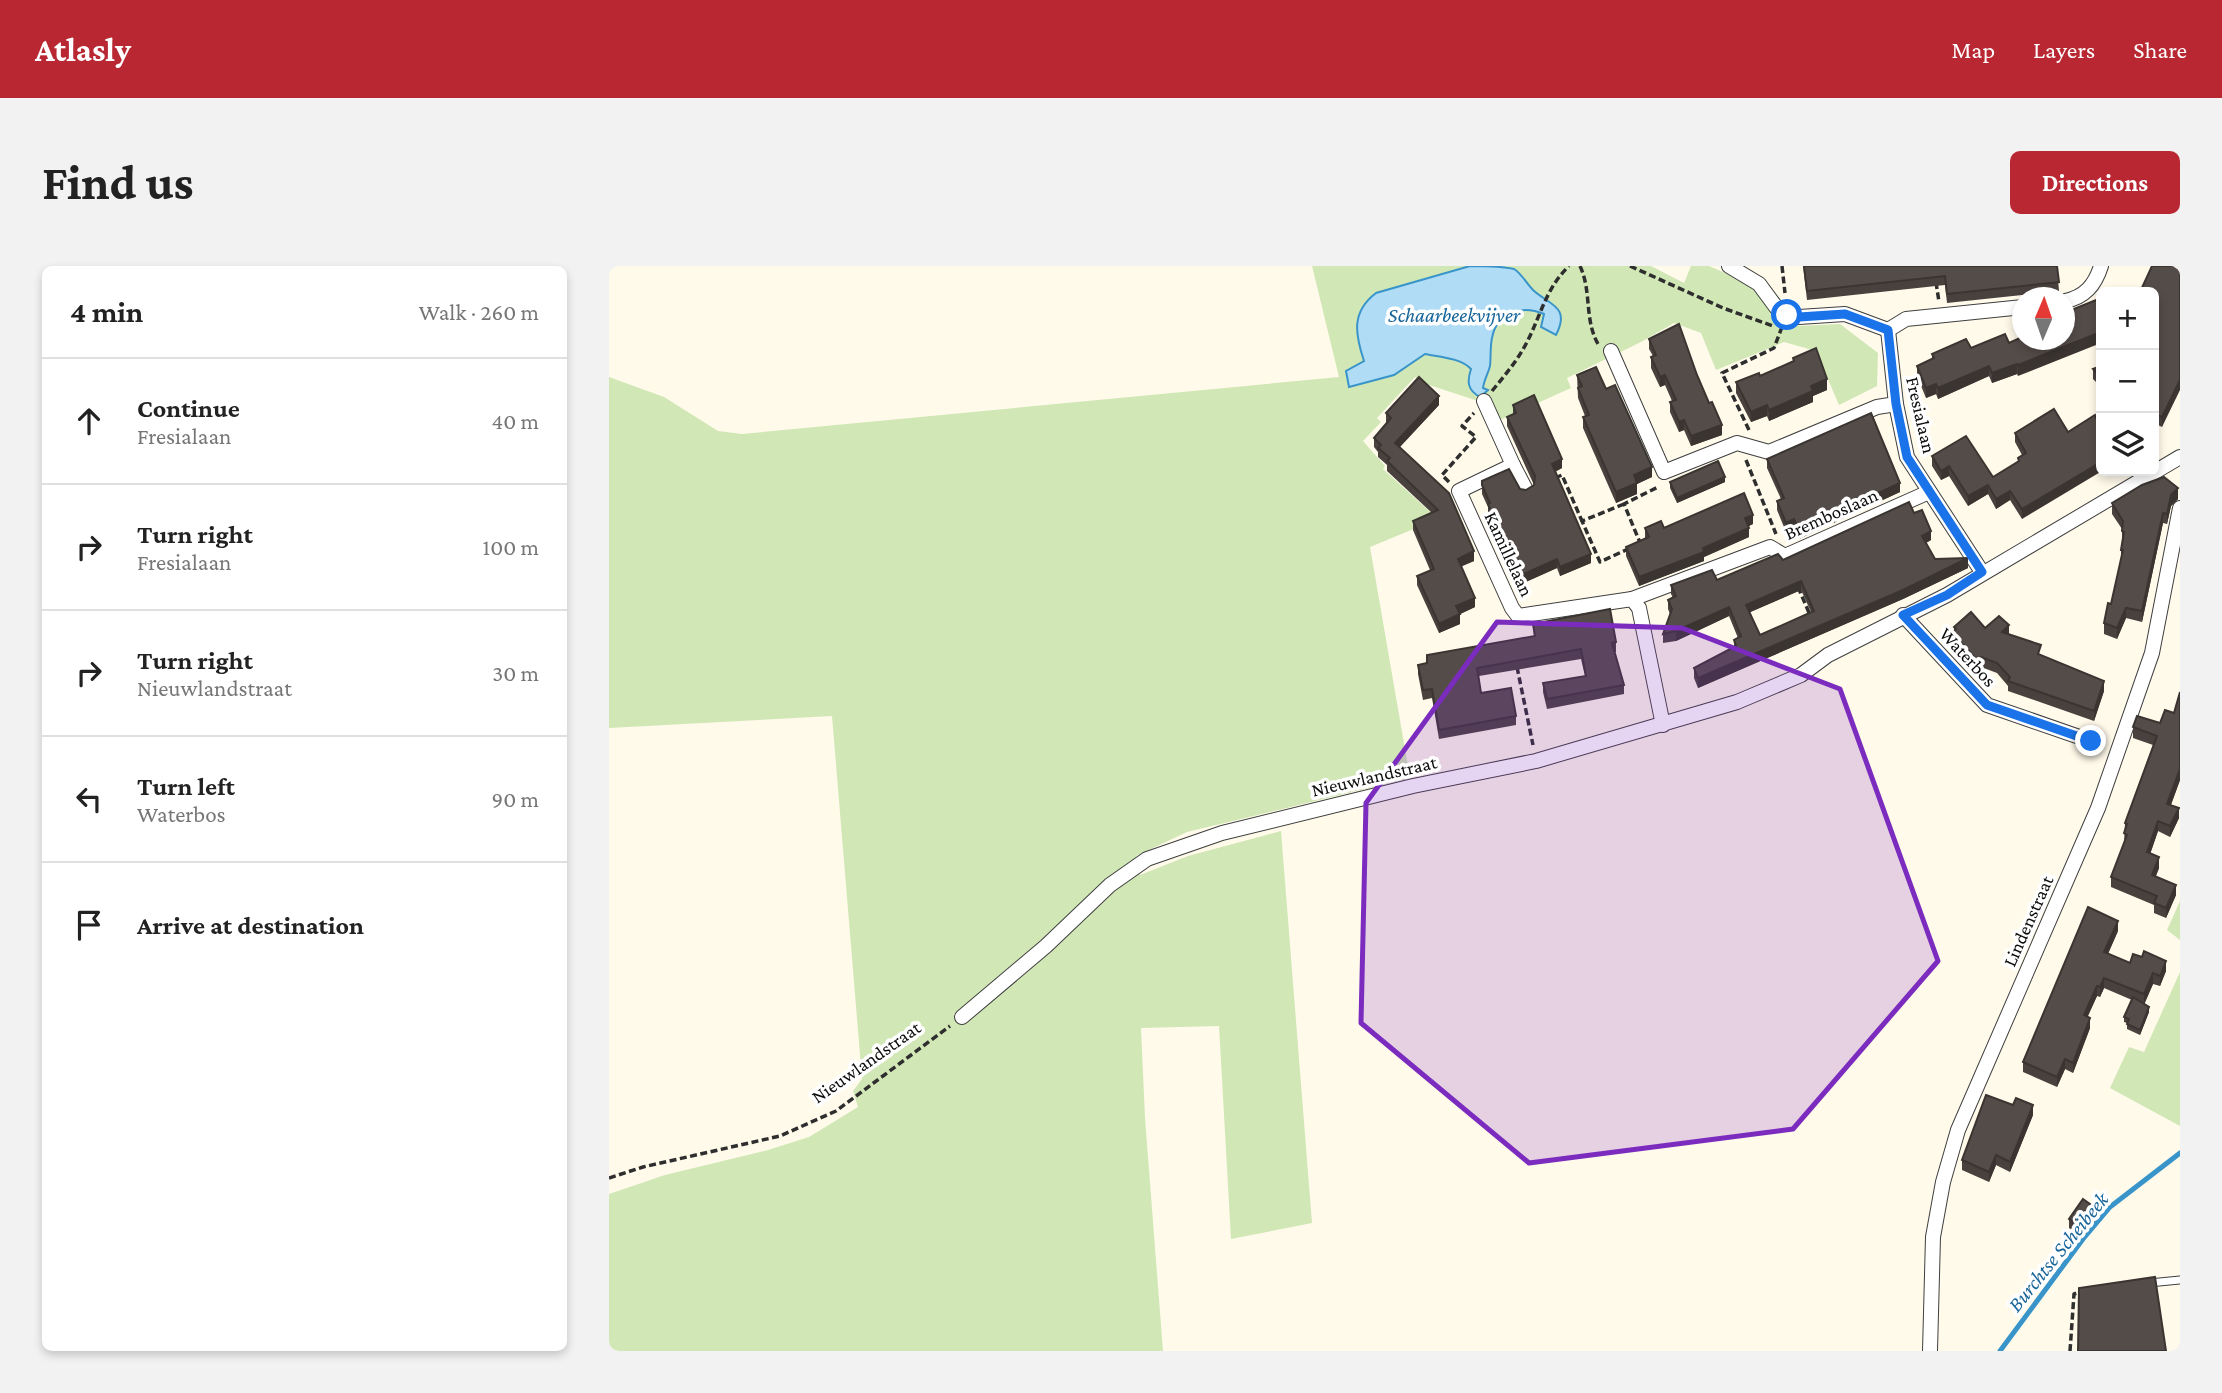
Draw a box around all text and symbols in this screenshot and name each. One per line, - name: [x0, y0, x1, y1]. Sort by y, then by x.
- text: Atlasly: [35, 31, 131, 68]
- text: Map: [1951, 36, 1995, 63]
- text: Layers: [2033, 36, 2095, 63]
- text: Share: [2133, 36, 2187, 63]
- button: Directions: [2010, 151, 2180, 214]
- text: Find us: [42, 155, 194, 210]
- north arrow: [2012, 287, 2075, 350]
- map controls: [2096, 287, 2159, 476]
- button: +: [2096, 287, 2159, 350]
- text: 4 min: [70, 295, 143, 328]
- text: Walk · 260 m: [419, 299, 539, 325]
- route start: [1771, 299, 1802, 330]
- water label: Schaarbeekvijver: [1388, 303, 1521, 327]
- button: −: [2096, 350, 2159, 413]
- street label: Fresialaan: [1902, 375, 1940, 455]
- text: Continue: [137, 394, 240, 423]
- icon: ahead: [70, 402, 108, 440]
- text: 40 m: [491, 408, 539, 434]
- button: layers: [2096, 413, 2159, 476]
- text: Fresialaan: [137, 423, 231, 449]
- street label: Bremboslaan: [1781, 484, 1881, 544]
- street label: Kamillelaan: [1480, 508, 1538, 600]
- text: Turn right: [137, 520, 253, 549]
- icon: right: [70, 528, 108, 566]
- text: 100 m: [483, 534, 539, 560]
- text: Fresialaan: [137, 549, 231, 575]
- street label: Waterbos: [1935, 623, 2001, 691]
- text: Turn right: [137, 646, 253, 675]
- icon: right: [70, 654, 108, 692]
- text: 30 m: [492, 660, 539, 686]
- text: Nieuwlandstraat: [137, 675, 292, 701]
- route end: [2075, 725, 2106, 756]
- street label: Nieuwlandstraat: [1309, 751, 1439, 801]
- text: Turn left: [137, 772, 235, 801]
- icon: left: [70, 780, 108, 818]
- text: 90 m: [492, 786, 539, 812]
- text: Waterbos: [137, 801, 226, 827]
- street label: Lindenstraat: [1999, 872, 2058, 970]
- icon: arrive: [70, 906, 108, 944]
- text: Arrive at destination: [137, 911, 364, 940]
- street label: Nieuwlandstraat: [808, 1016, 925, 1107]
- water label: Burchtse Scheibeek: [2003, 1187, 2114, 1316]

